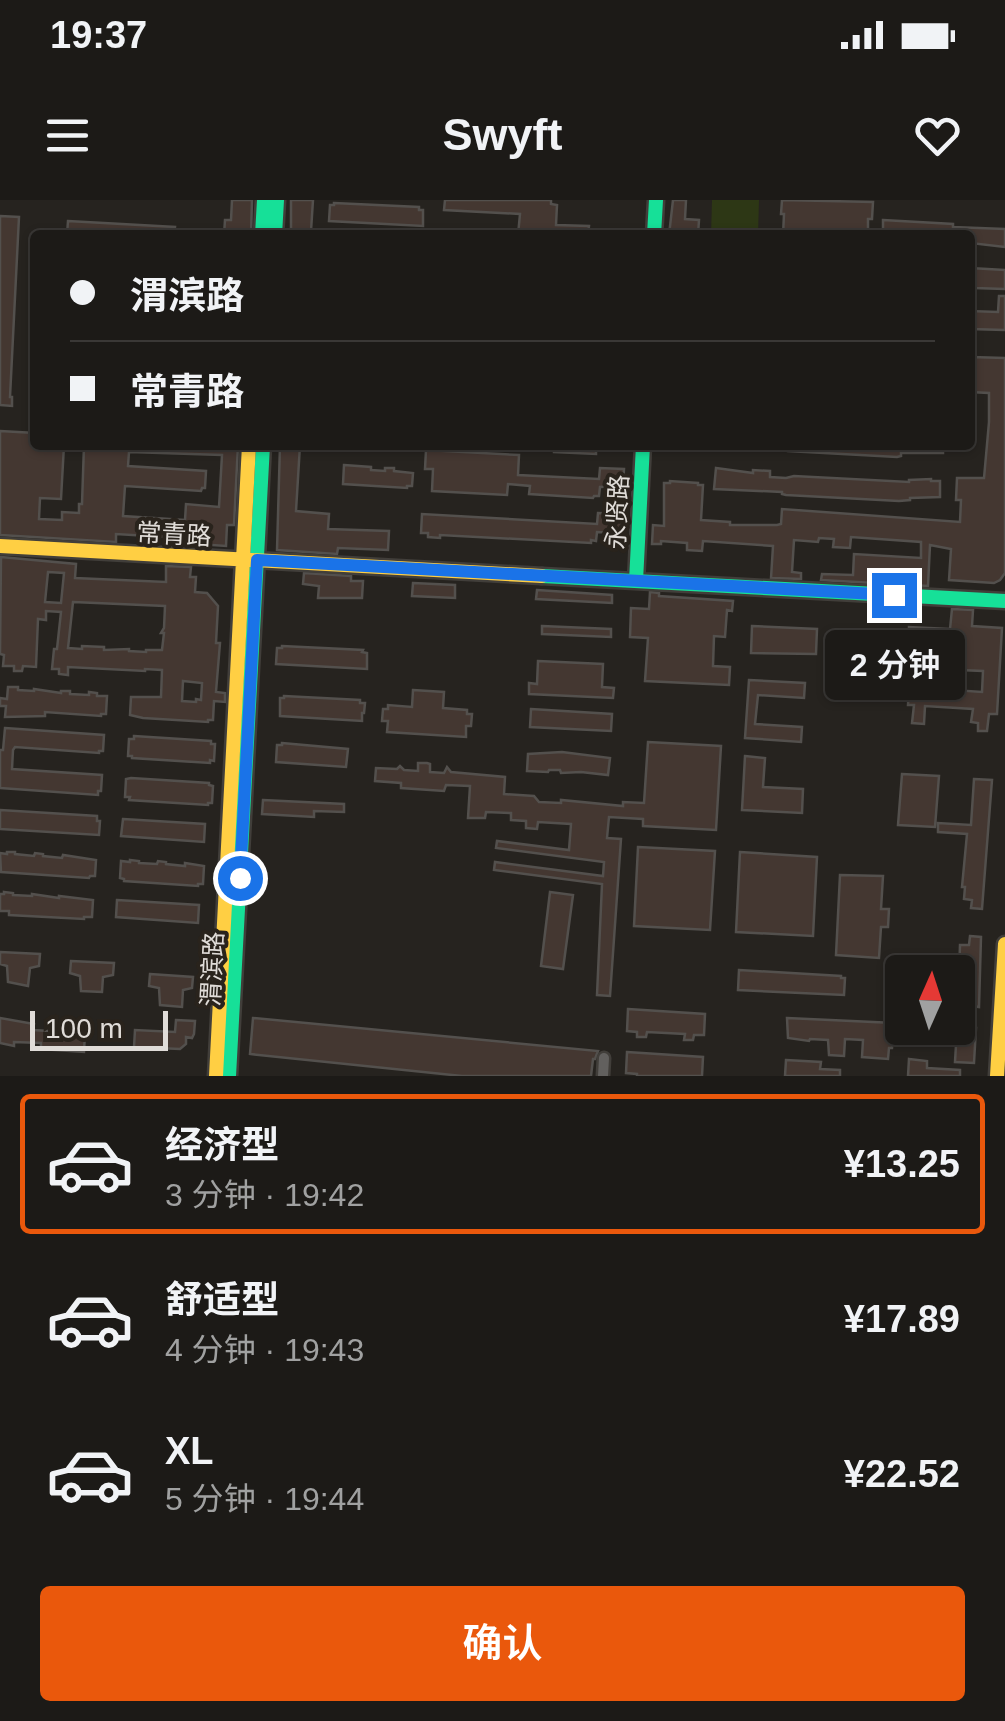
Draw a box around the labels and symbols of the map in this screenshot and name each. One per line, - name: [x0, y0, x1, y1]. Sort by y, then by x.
- street label: 永贤路: [601, 474, 633, 550]
- street label: 常青路: [136, 518, 212, 550]
- route end: [872, 573, 917, 618]
- callout: 2 分钟: [824, 630, 964, 700]
- route start: [218, 856, 263, 901]
- street label: 渭滨路: [196, 931, 228, 1007]
- north arrow: [885, 955, 975, 1045]
- scale bar: [30, 1006, 168, 1050]

